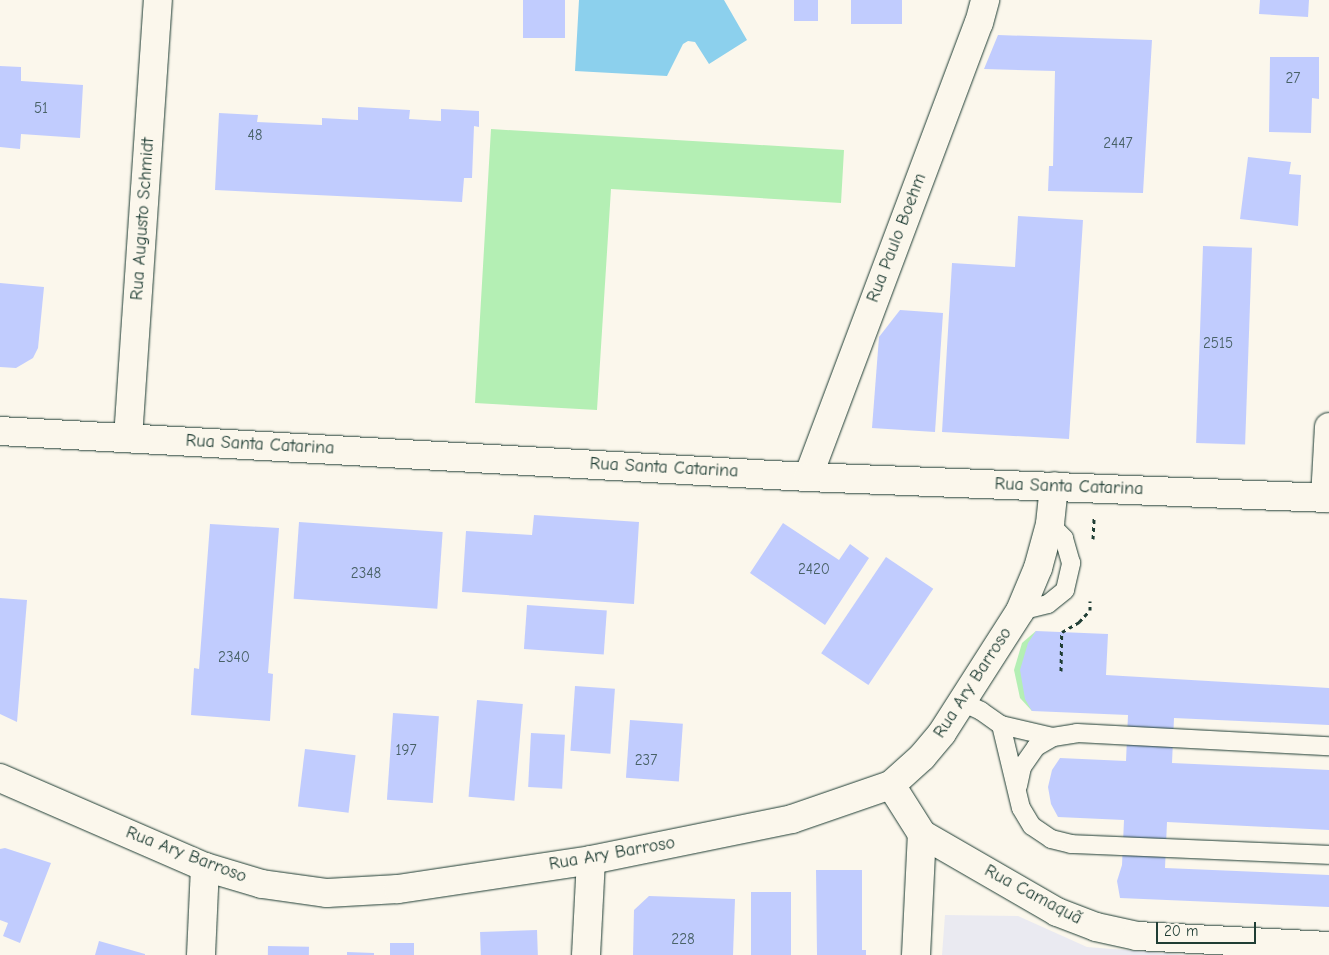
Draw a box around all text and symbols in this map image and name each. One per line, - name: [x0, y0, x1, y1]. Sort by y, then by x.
- house number: 27: [1286, 70, 1300, 88]
- house number: 51: [34, 100, 48, 118]
- house number: 48: [248, 127, 262, 145]
- house number: 2447: [1103, 135, 1133, 153]
- street label: Rua Augusto Schmidt: [127, 137, 159, 301]
- street label: Rua Paulo Boehm: [862, 170, 932, 306]
- house number: 2515: [1203, 335, 1233, 353]
- street label: Rua Santa Catarina: [185, 430, 335, 460]
- street label: Rua Santa Catarina: [589, 453, 739, 483]
- street label: Rua Santa Catarina: [994, 474, 1144, 500]
- house number: 2420: [798, 561, 830, 579]
- house number: 2348: [351, 565, 381, 583]
- street label: Rua Ary Barroso: [929, 624, 1017, 742]
- house number: 2340: [218, 649, 250, 667]
- house number: 197: [396, 742, 416, 760]
- house number: 237: [635, 752, 657, 770]
- street label: Rua Ary Barroso: [123, 822, 249, 888]
- street label: Rua Ary Barroso: [547, 832, 677, 876]
- street label: Rua Camaquã: [980, 860, 1086, 930]
- scale bar: [1159, 912, 1259, 944]
- text: 20 m: [1164, 922, 1198, 940]
- house number: 228: [671, 931, 695, 949]

